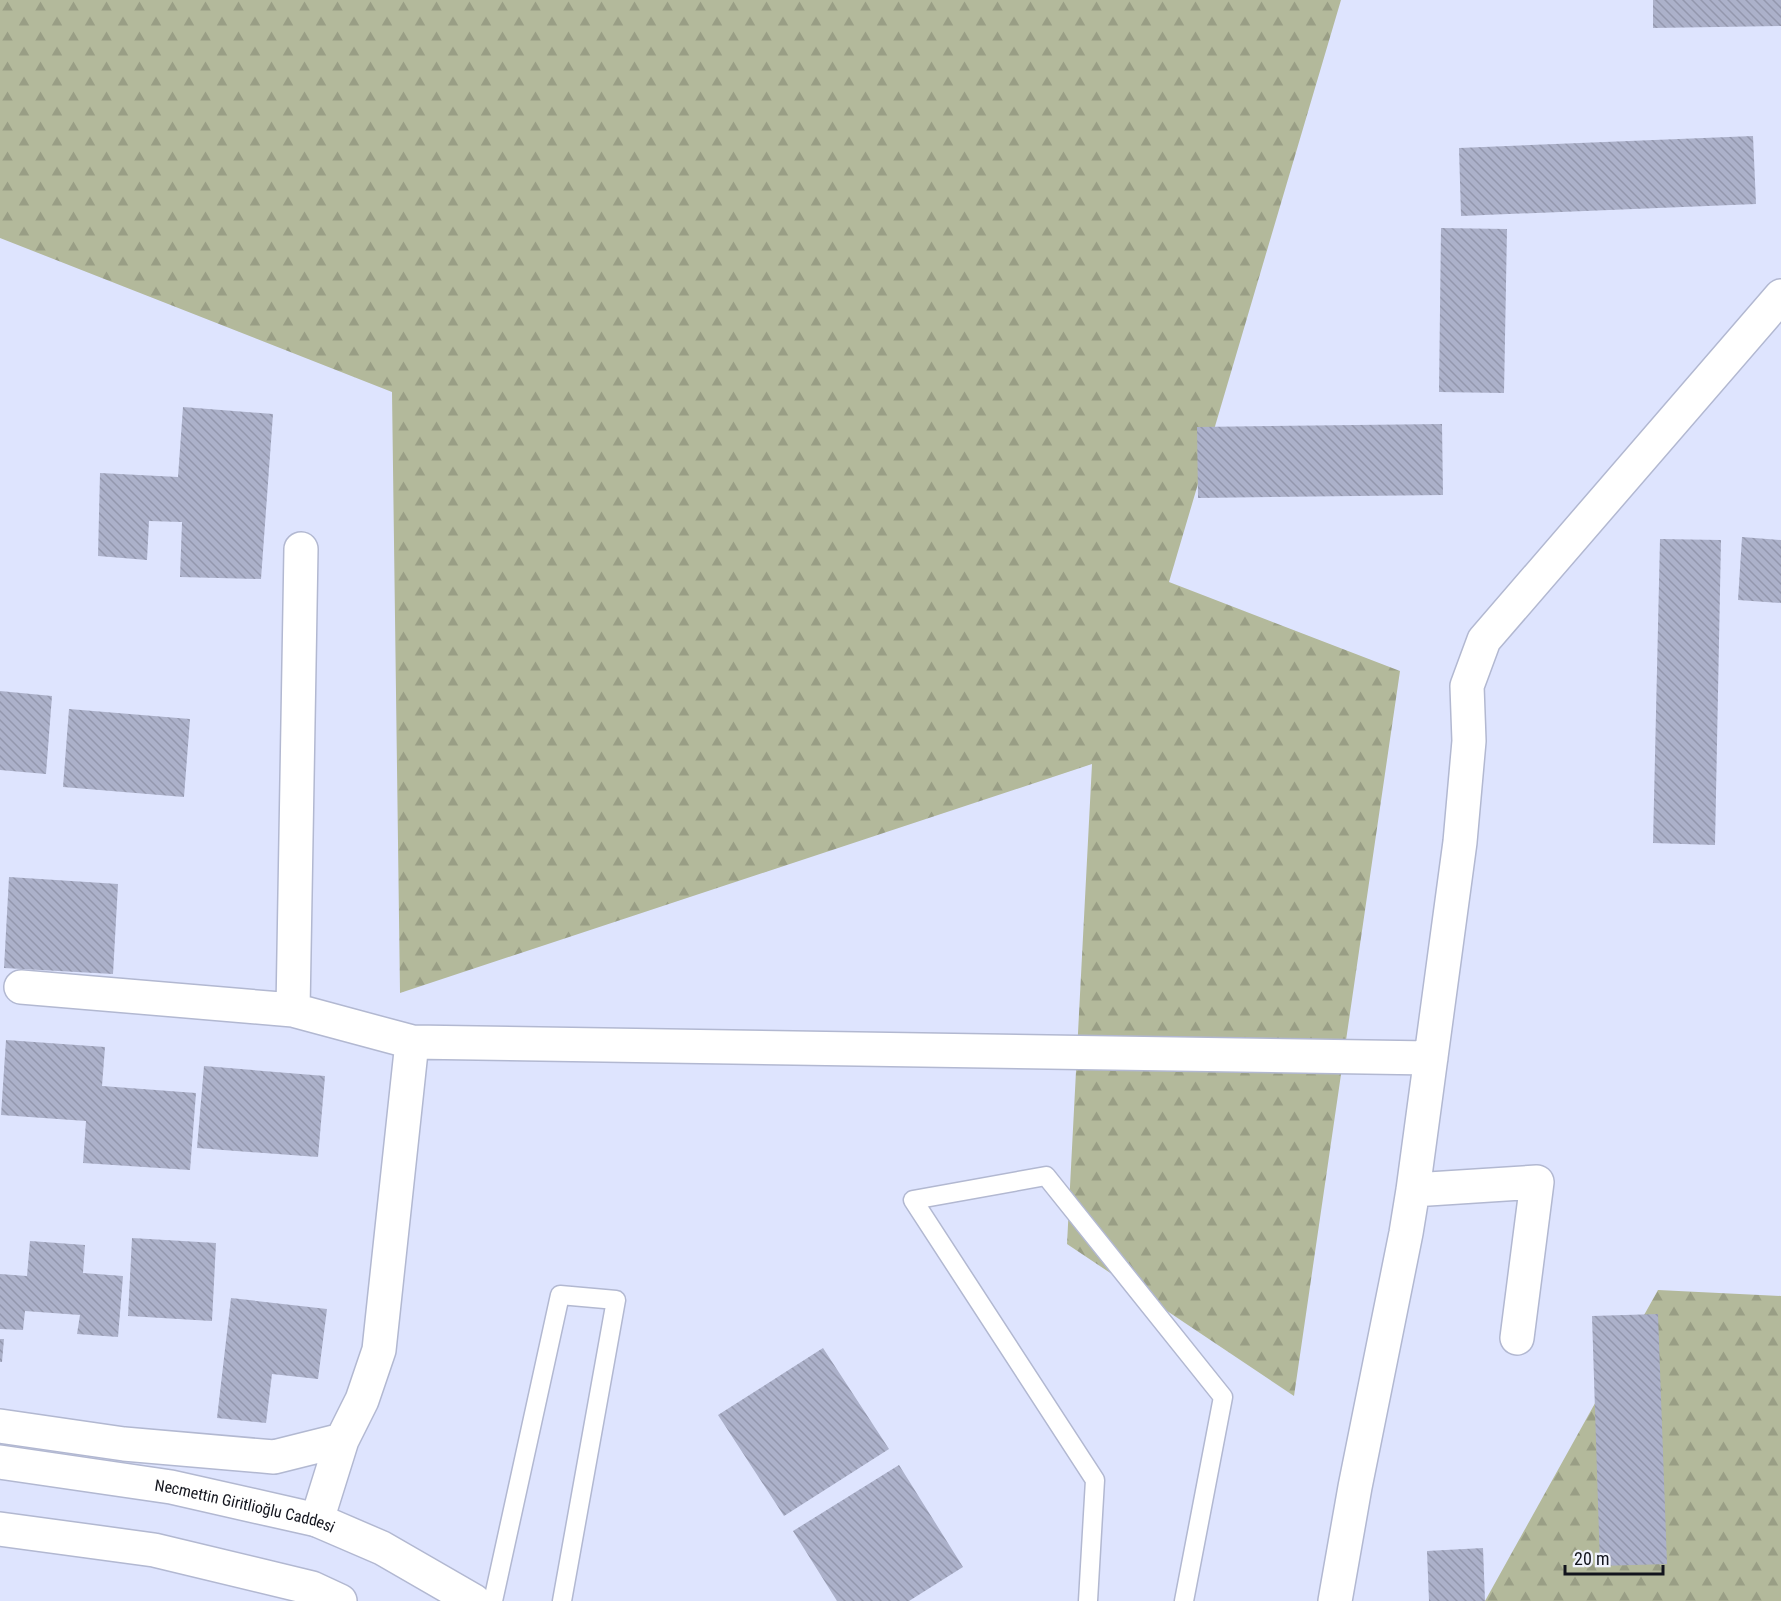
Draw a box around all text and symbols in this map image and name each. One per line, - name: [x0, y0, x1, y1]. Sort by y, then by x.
- street label: Necmettin Giritlioğlu Caddesi: [154, 1475, 338, 1536]
- scale bar: [1565, 1538, 1662, 1576]
- text: 20 m: [1574, 1548, 1609, 1569]

